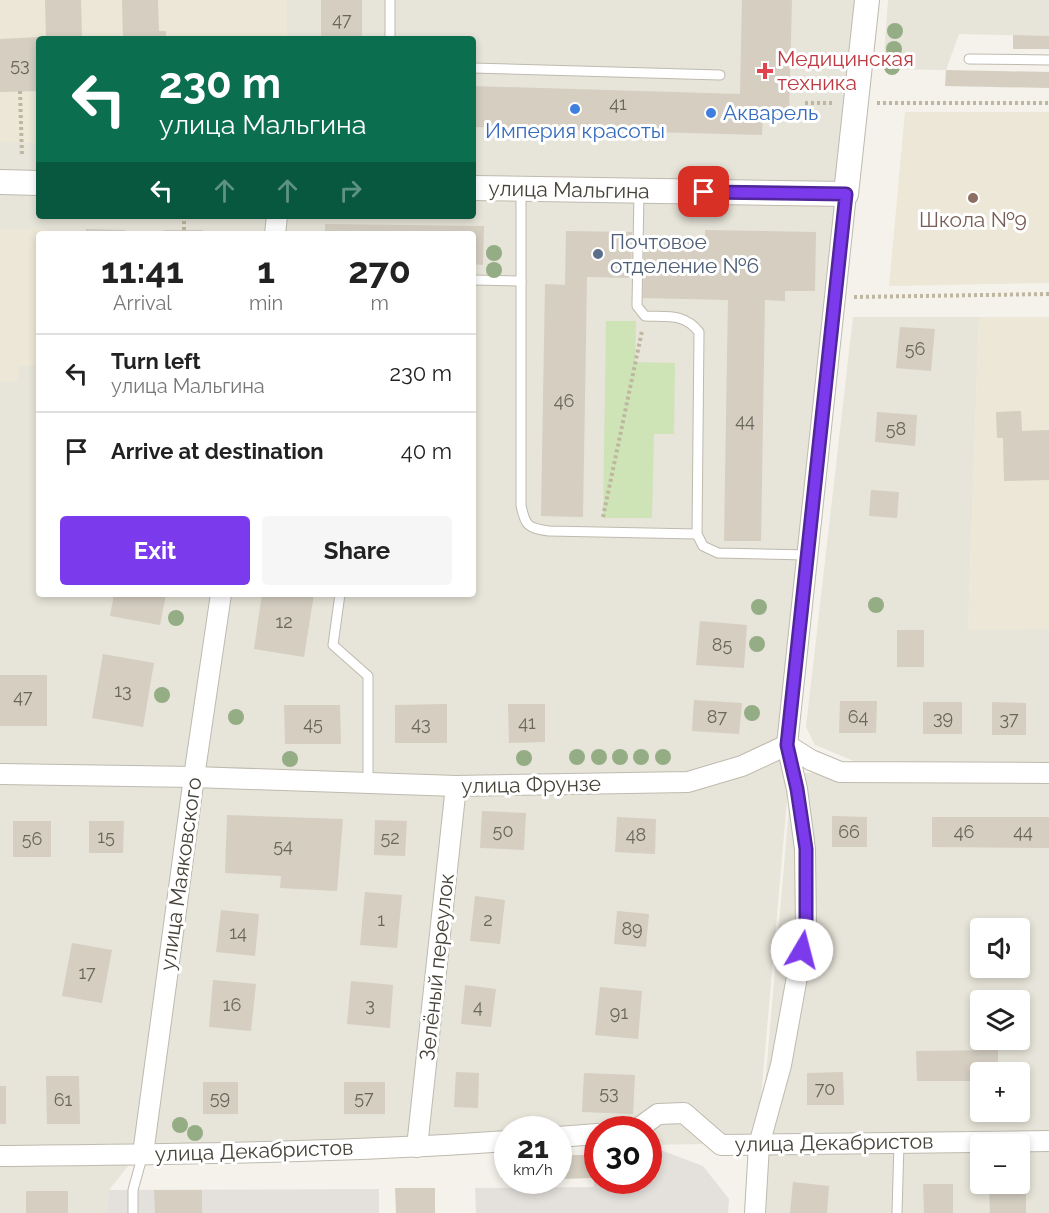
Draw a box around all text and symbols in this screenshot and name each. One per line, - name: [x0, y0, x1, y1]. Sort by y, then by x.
- house number: 47: [332, 9, 352, 30]
- place label: Медицинская техника: [777, 46, 914, 95]
- house number: 53: [10, 54, 30, 75]
- text: 230 m: [159, 59, 281, 108]
- icon: left: [60, 60, 138, 138]
- marker: Медицинская техника: [758, 64, 772, 78]
- house number: 41: [609, 93, 627, 114]
- place label: Акварель: [723, 100, 818, 125]
- marker: Империя красоты: [568, 102, 582, 116]
- marker: Акварель: [704, 106, 718, 120]
- text: улица Мальгина: [159, 109, 367, 140]
- place label: Империя красоты: [485, 118, 665, 143]
- pin: [678, 166, 729, 217]
- icon: left: [145, 174, 178, 207]
- icon: ahead: [208, 174, 241, 207]
- icon: ahead: [271, 174, 304, 207]
- icon: right: [334, 174, 367, 207]
- icon: arrive: [687, 175, 720, 208]
- street label: улица Мальгина: [488, 176, 650, 203]
- marker: Школа №9: [966, 191, 980, 205]
- place label: Школа №9: [919, 207, 1027, 232]
- place label: Почтовое отделение №6: [610, 229, 759, 278]
- marker: Почтовое отделение №6: [591, 247, 605, 261]
- text: 11:41: [101, 249, 184, 291]
- text: 1: [257, 249, 275, 291]
- text: 270: [348, 249, 411, 291]
- text: Arrival: [113, 291, 172, 315]
- text: min: [249, 291, 283, 315]
- text: m: [370, 291, 389, 315]
- house number: 56: [905, 338, 925, 359]
- text: Turn left: [111, 348, 201, 374]
- icon: left: [60, 357, 93, 390]
- text: 230 m: [389, 360, 452, 386]
- text: улица Мальгина: [111, 374, 265, 398]
- house number: 46: [554, 390, 574, 411]
- house number: 44: [735, 410, 755, 431]
- house number: 58: [886, 418, 906, 439]
- icon: arrive: [60, 435, 93, 468]
- text: Arrive at destination: [111, 438, 324, 464]
- text: 40 m: [401, 438, 452, 464]
- button: Exit: [60, 516, 250, 585]
- button: Share: [262, 516, 452, 585]
- house number: 12: [275, 611, 293, 632]
- house number: 85: [712, 634, 732, 655]
- house number: 13: [114, 680, 132, 701]
- house number: 47: [13, 686, 33, 707]
- house number: 87: [707, 706, 728, 727]
- house number: 64: [848, 706, 869, 727]
- house number: 39: [933, 707, 953, 728]
- house number: 37: [999, 708, 1019, 729]
- house number: 41: [518, 712, 536, 733]
- house number: 45: [303, 713, 323, 734]
- house number: 43: [411, 713, 431, 734]
- street label: улица Фрунзе: [461, 771, 601, 798]
- street label: улица Маяковского: [155, 776, 206, 972]
- house number: 50: [493, 820, 513, 841]
- house number: 66: [838, 821, 860, 842]
- house number: 46: [954, 821, 974, 842]
- house number: 44: [1013, 821, 1033, 842]
- house number: 48: [626, 824, 646, 845]
- house number: 15: [97, 826, 115, 847]
- house number: 52: [380, 827, 400, 848]
- house number: 56: [22, 828, 42, 849]
- house number: 54: [273, 835, 293, 856]
- street label: Зелёный переулок: [414, 872, 459, 1062]
- house number: 1: [377, 909, 385, 930]
- house number: 2: [483, 909, 493, 930]
- house number: 89: [621, 918, 643, 939]
- position arrow: [770, 918, 834, 982]
- map controls: [970, 918, 1030, 1194]
- button: sound: [970, 918, 1030, 978]
- house number: 14: [229, 922, 247, 943]
- house number: 17: [78, 962, 96, 983]
- button: layers: [970, 990, 1030, 1050]
- house number: 16: [223, 994, 241, 1015]
- house number: 3: [365, 994, 375, 1015]
- house number: 4: [473, 996, 483, 1017]
- house number: 91: [610, 1002, 628, 1023]
- button: +: [970, 1062, 1030, 1122]
- house number: 70: [815, 1078, 835, 1099]
- house number: 53: [599, 1082, 619, 1103]
- house number: 59: [210, 1087, 230, 1108]
- house number: 57: [354, 1087, 374, 1108]
- house number: 61: [54, 1089, 73, 1110]
- speed limit sign: 30: [584, 1116, 662, 1194]
- street label: улица Декабристов: [734, 1128, 934, 1157]
- text: 21: [517, 1130, 549, 1165]
- button: −: [970, 1134, 1030, 1194]
- street label: улица Декабристов: [154, 1135, 354, 1166]
- text: km/h: [513, 1161, 553, 1179]

